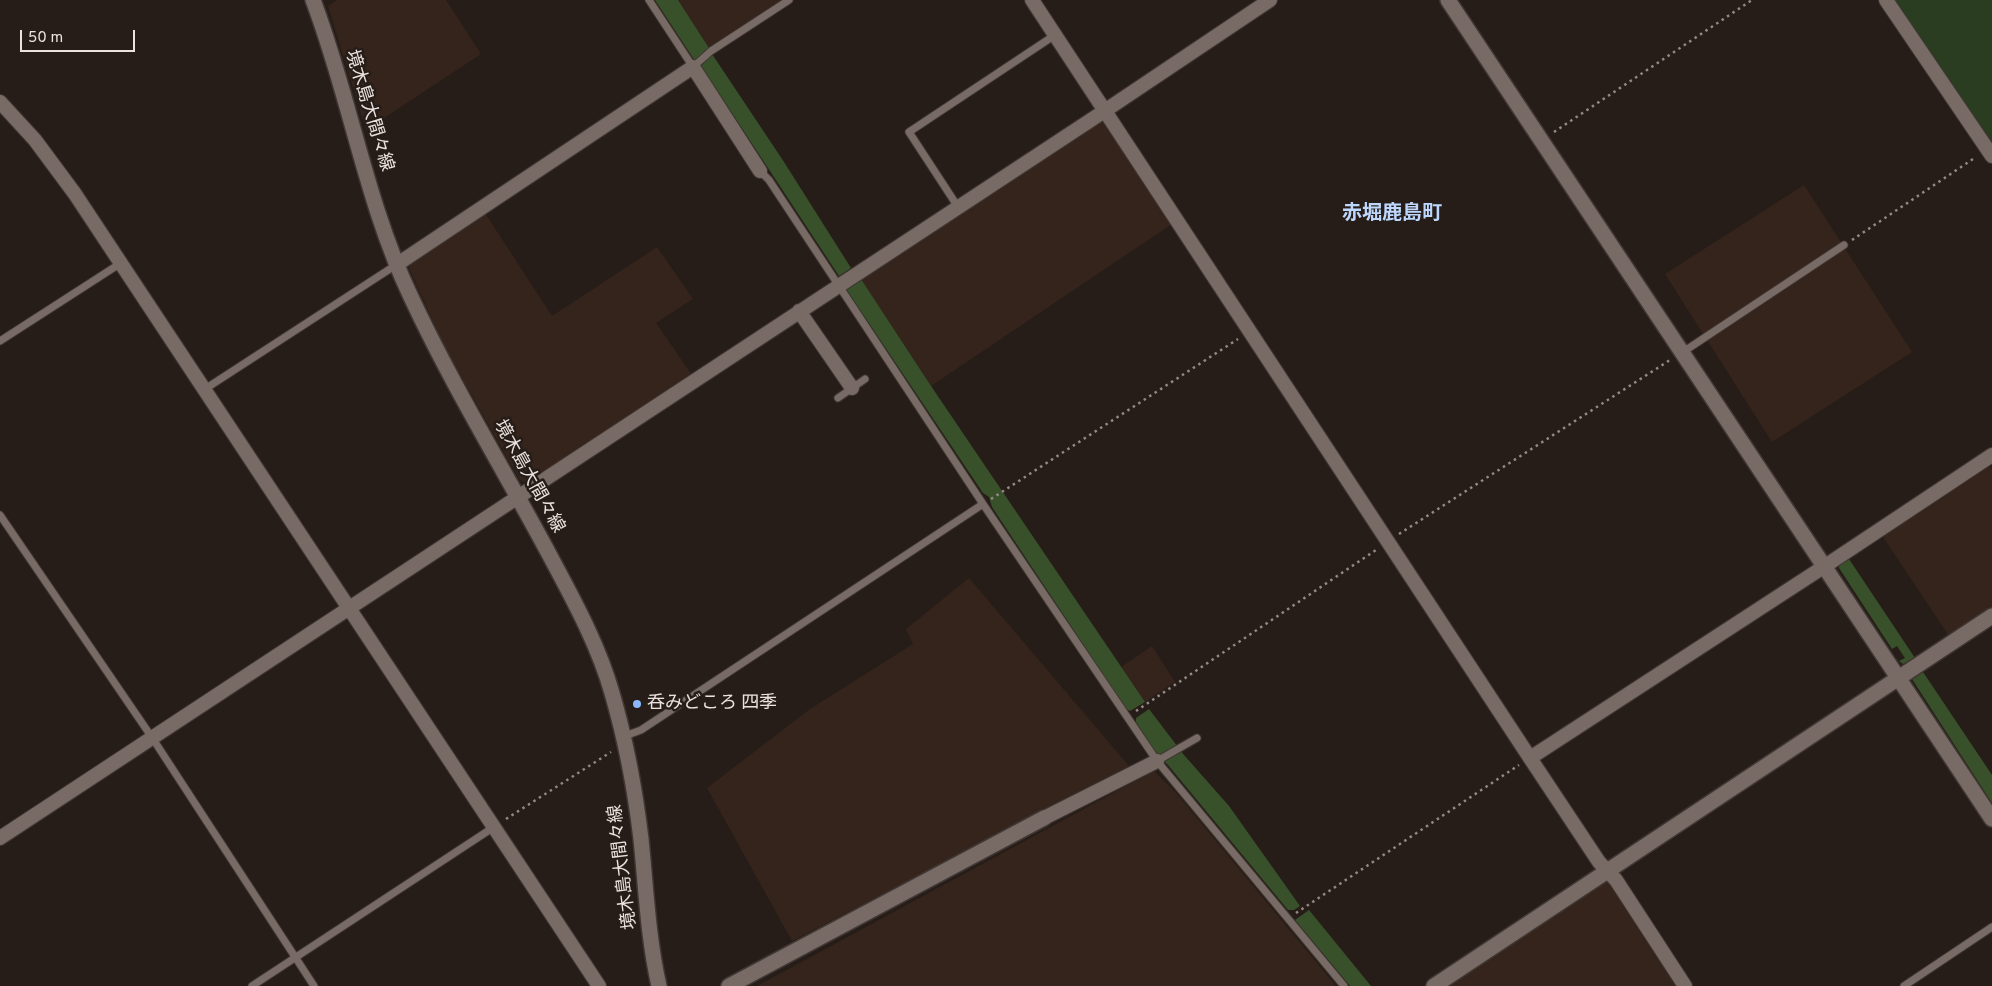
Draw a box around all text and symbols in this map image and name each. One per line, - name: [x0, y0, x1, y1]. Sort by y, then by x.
- scale bar: [22, 20, 138, 52]
- text: 50 m: [28, 29, 63, 48]
- street label: 境木島大間々線: [339, 48, 397, 174]
- district label: 赤堀鹿島町: [1342, 203, 1442, 227]
- street label: 境木島大間々線: [488, 417, 568, 537]
- place label: 呑みどころ 四季: [647, 693, 777, 715]
- marker: 呑みどころ 四季: [631, 698, 643, 710]
- street label: 境木島大間々線: [606, 803, 642, 931]

